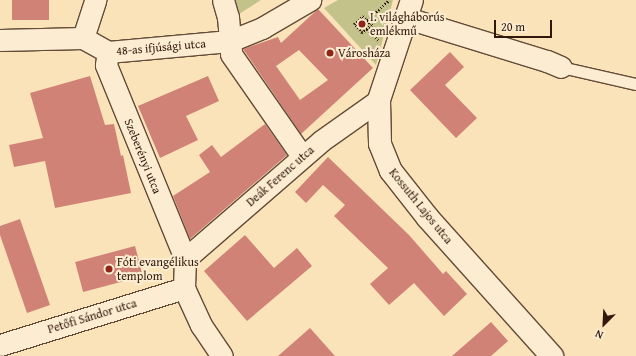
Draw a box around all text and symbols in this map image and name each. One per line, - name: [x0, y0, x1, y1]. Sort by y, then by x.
- place label: I. világháborús emlékmű: [370, 10, 445, 38]
- scale bar: [496, 12, 554, 38]
- text: 20 m: [501, 18, 525, 35]
- marker: I. világháborús emlékmű: [357, 19, 367, 29]
- street label: 48-as ifjúsági utca: [116, 36, 206, 58]
- place label: Városháza: [338, 46, 391, 60]
- marker: Városháza: [325, 48, 335, 58]
- street label: Szeberényi utca: [121, 116, 165, 196]
- street label: Deák Ferenc utca: [243, 143, 317, 209]
- street label: Kossuth Lajos utca: [386, 165, 456, 247]
- place label: Fóti evangélikus templom: [117, 255, 199, 283]
- marker: Fóti evangélikus templom: [104, 264, 114, 274]
- street label: Petőfi Sándor utca: [46, 296, 138, 336]
- north arrow: [584, 304, 624, 344]
- text: N: [593, 326, 606, 344]

